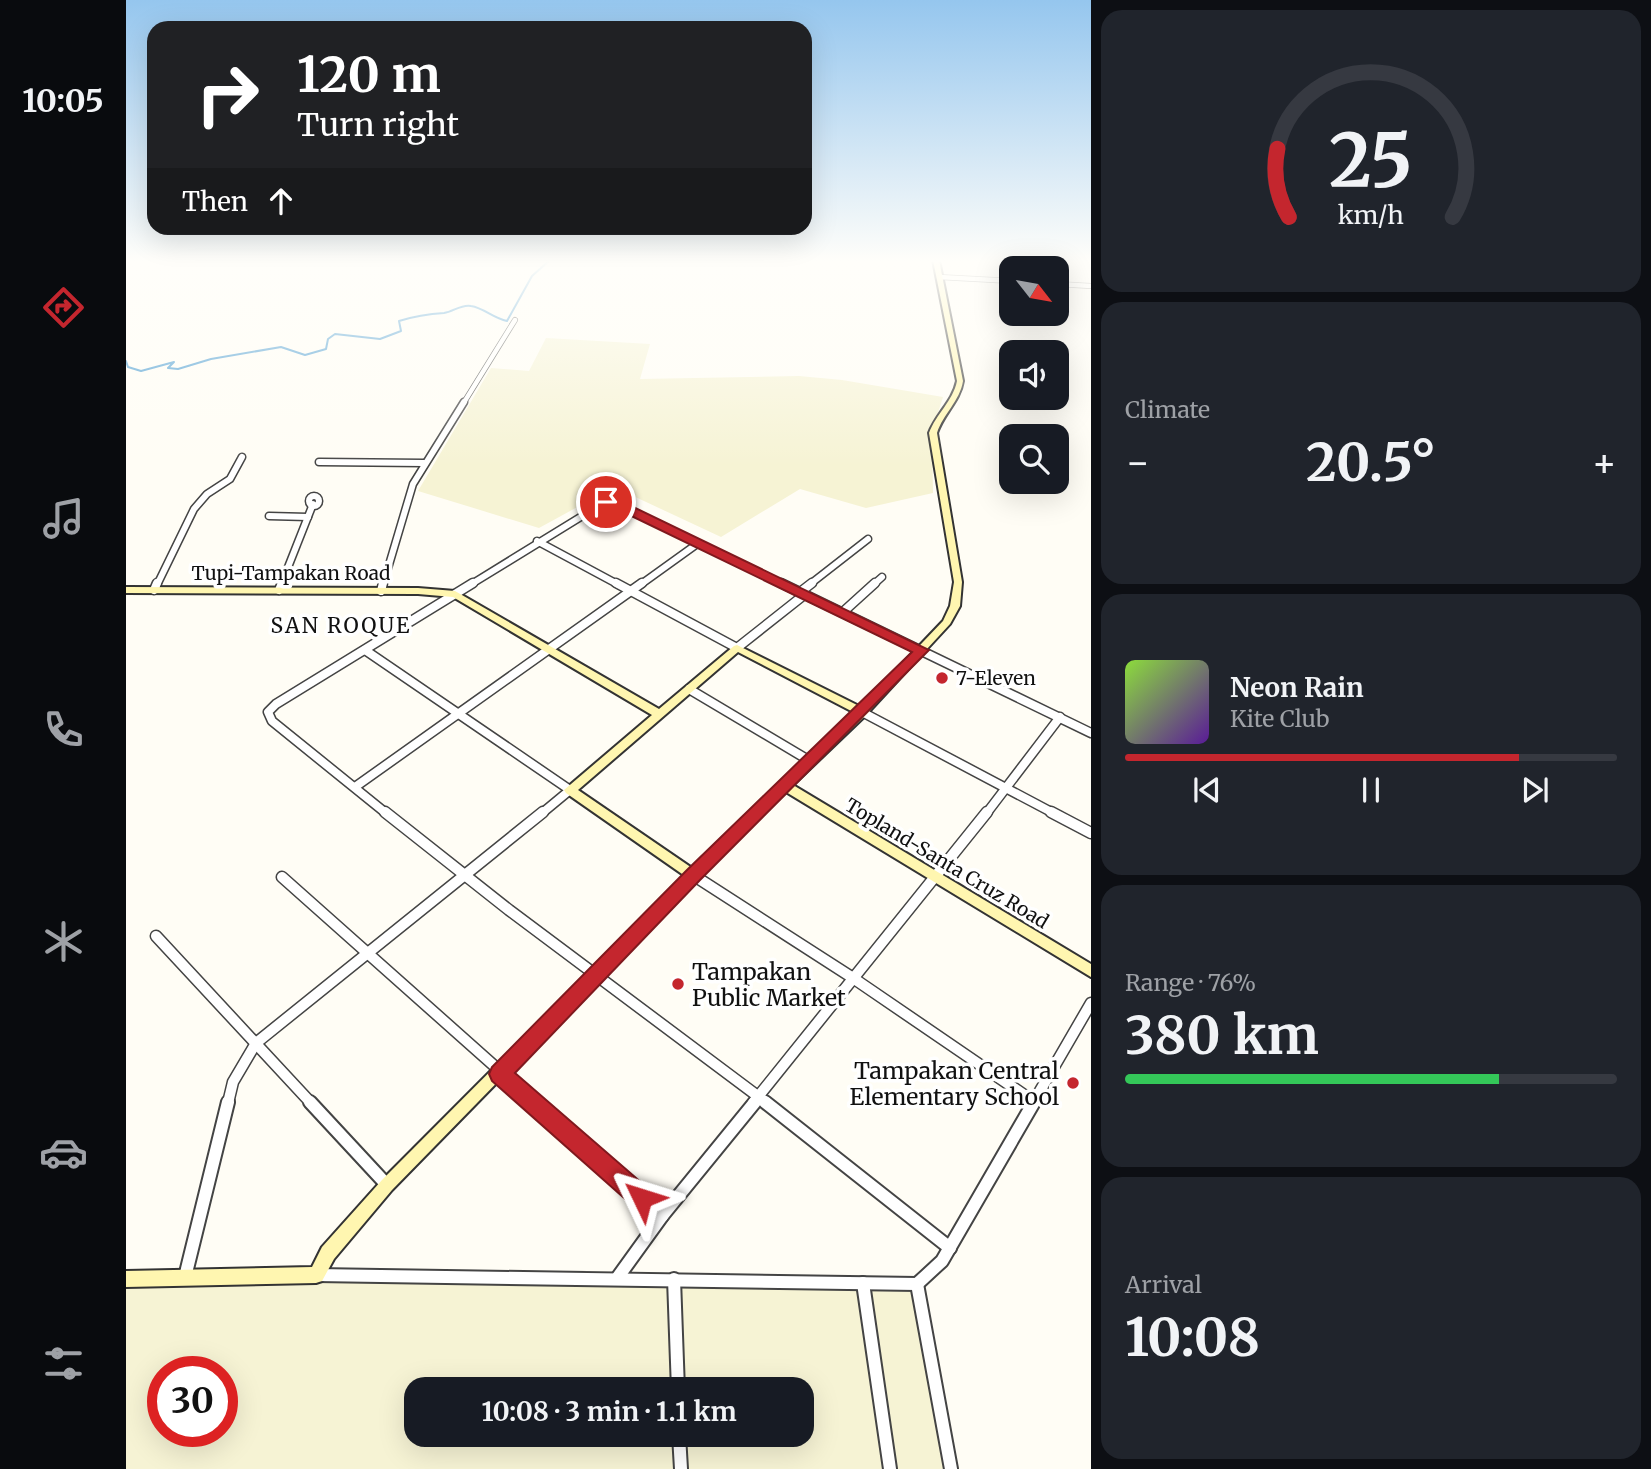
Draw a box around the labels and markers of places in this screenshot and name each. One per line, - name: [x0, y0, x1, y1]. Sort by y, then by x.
- pin: [576, 472, 636, 532]
- place label: 7-Eleven: [956, 666, 1036, 690]
- marker: 7-Eleven: [934, 670, 950, 686]
- place label: Tampakan Public Market: [692, 957, 846, 1012]
- marker: Tampakan Public Market: [670, 976, 686, 992]
- place label: Tampakan Central Elementary School: [850, 1056, 1059, 1111]
- marker: Tampakan Central Elementary School: [1065, 1075, 1081, 1091]

